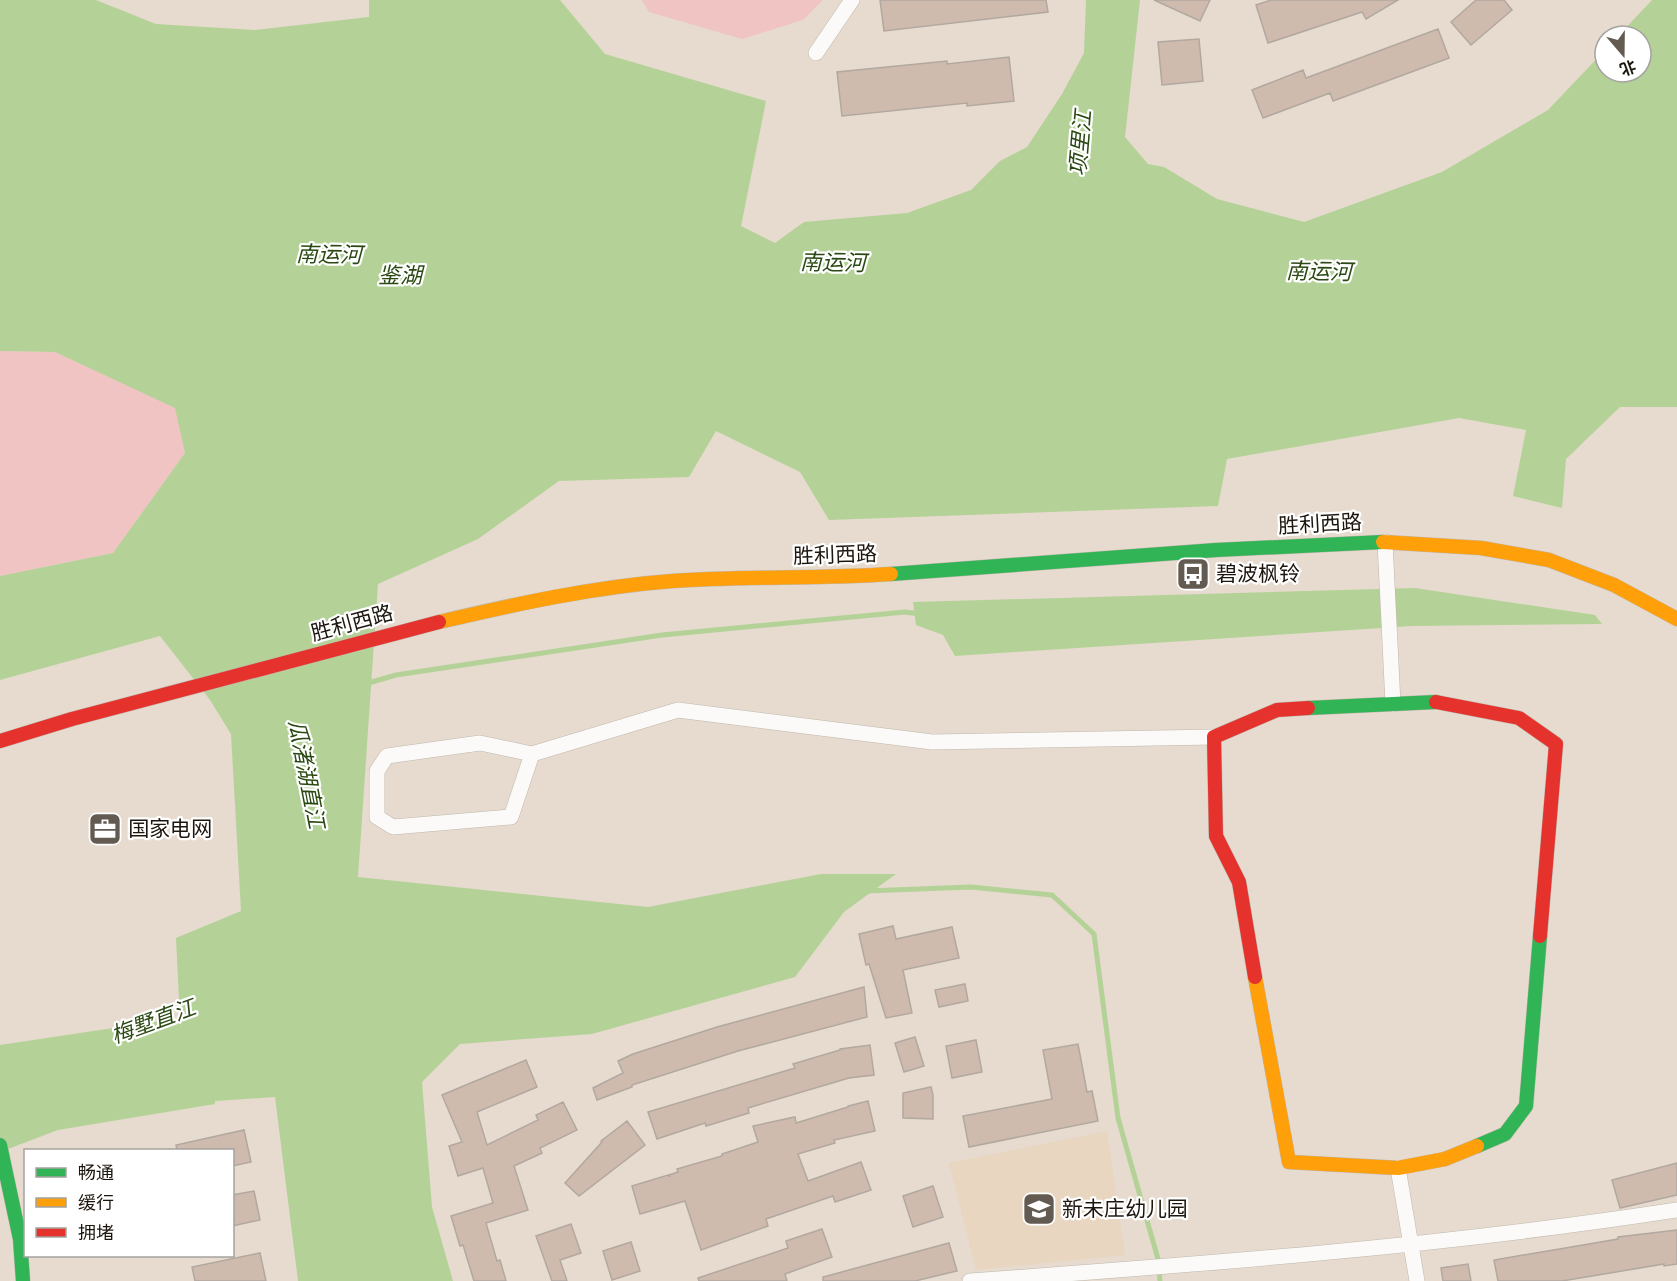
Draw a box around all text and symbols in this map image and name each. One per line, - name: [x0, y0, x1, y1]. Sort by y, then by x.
- north arrow: [1593, 24, 1653, 84]
- text: 北: [1617, 56, 1639, 81]
- water label: 项里江: [1061, 107, 1097, 177]
- water label: 南运河: [296, 237, 366, 269]
- water label: 南运河: [800, 245, 870, 277]
- water label: 南运河: [1286, 254, 1356, 286]
- water label: 鉴湖: [378, 259, 425, 289]
- street label: 胜利西路: [1277, 506, 1363, 538]
- street label: 胜利西路: [792, 538, 877, 568]
- bus stop icon: 碧波枫铃: [1175, 556, 1211, 592]
- place label: 碧波枫铃: [1216, 558, 1300, 586]
- street label: 胜利西路: [307, 597, 396, 645]
- water label: 瓜渚湖直江: [283, 717, 334, 833]
- office icon: 国家电网: [87, 811, 123, 847]
- place label: 国家电网: [128, 813, 212, 841]
- water label: 梅墅直江: [106, 990, 201, 1049]
- legend: [24, 1149, 234, 1257]
- text: 畅通: [78, 1160, 114, 1184]
- text: 缓行: [78, 1190, 114, 1214]
- school or university icon: 新未庄幼儿园: [1021, 1191, 1057, 1227]
- place label: 新未庄幼儿园: [1062, 1193, 1188, 1221]
- text: 拥堵: [78, 1220, 114, 1244]

